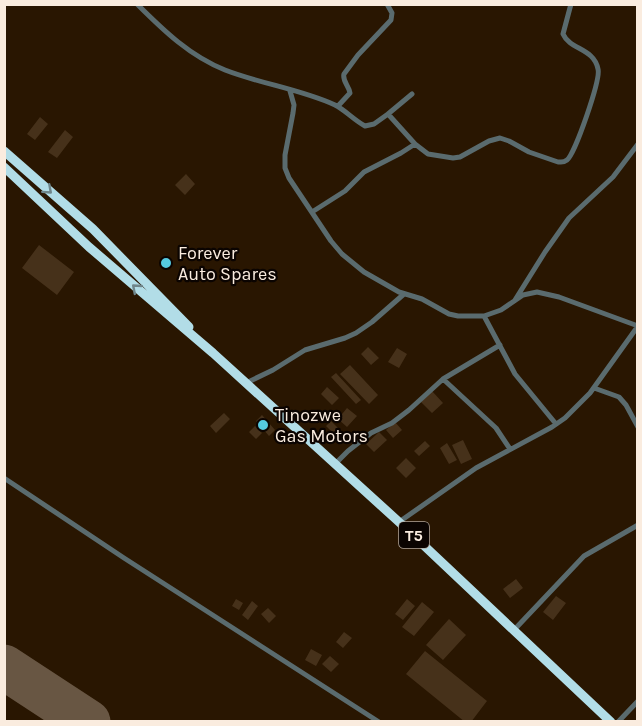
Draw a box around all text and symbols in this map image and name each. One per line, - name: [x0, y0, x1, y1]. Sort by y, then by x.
- one-way arrow: [41, 183, 52, 194]
- place label: Forever Auto Spares: [178, 242, 277, 285]
- marker: Forever Auto Spares: [159, 256, 173, 270]
- one-way arrow: [132, 285, 143, 296]
- place label: Tinozwe Gas Motors: [275, 404, 368, 447]
- marker: Tinozwe Gas Motors: [256, 418, 270, 432]
- road number: T5: [399, 522, 429, 548]

